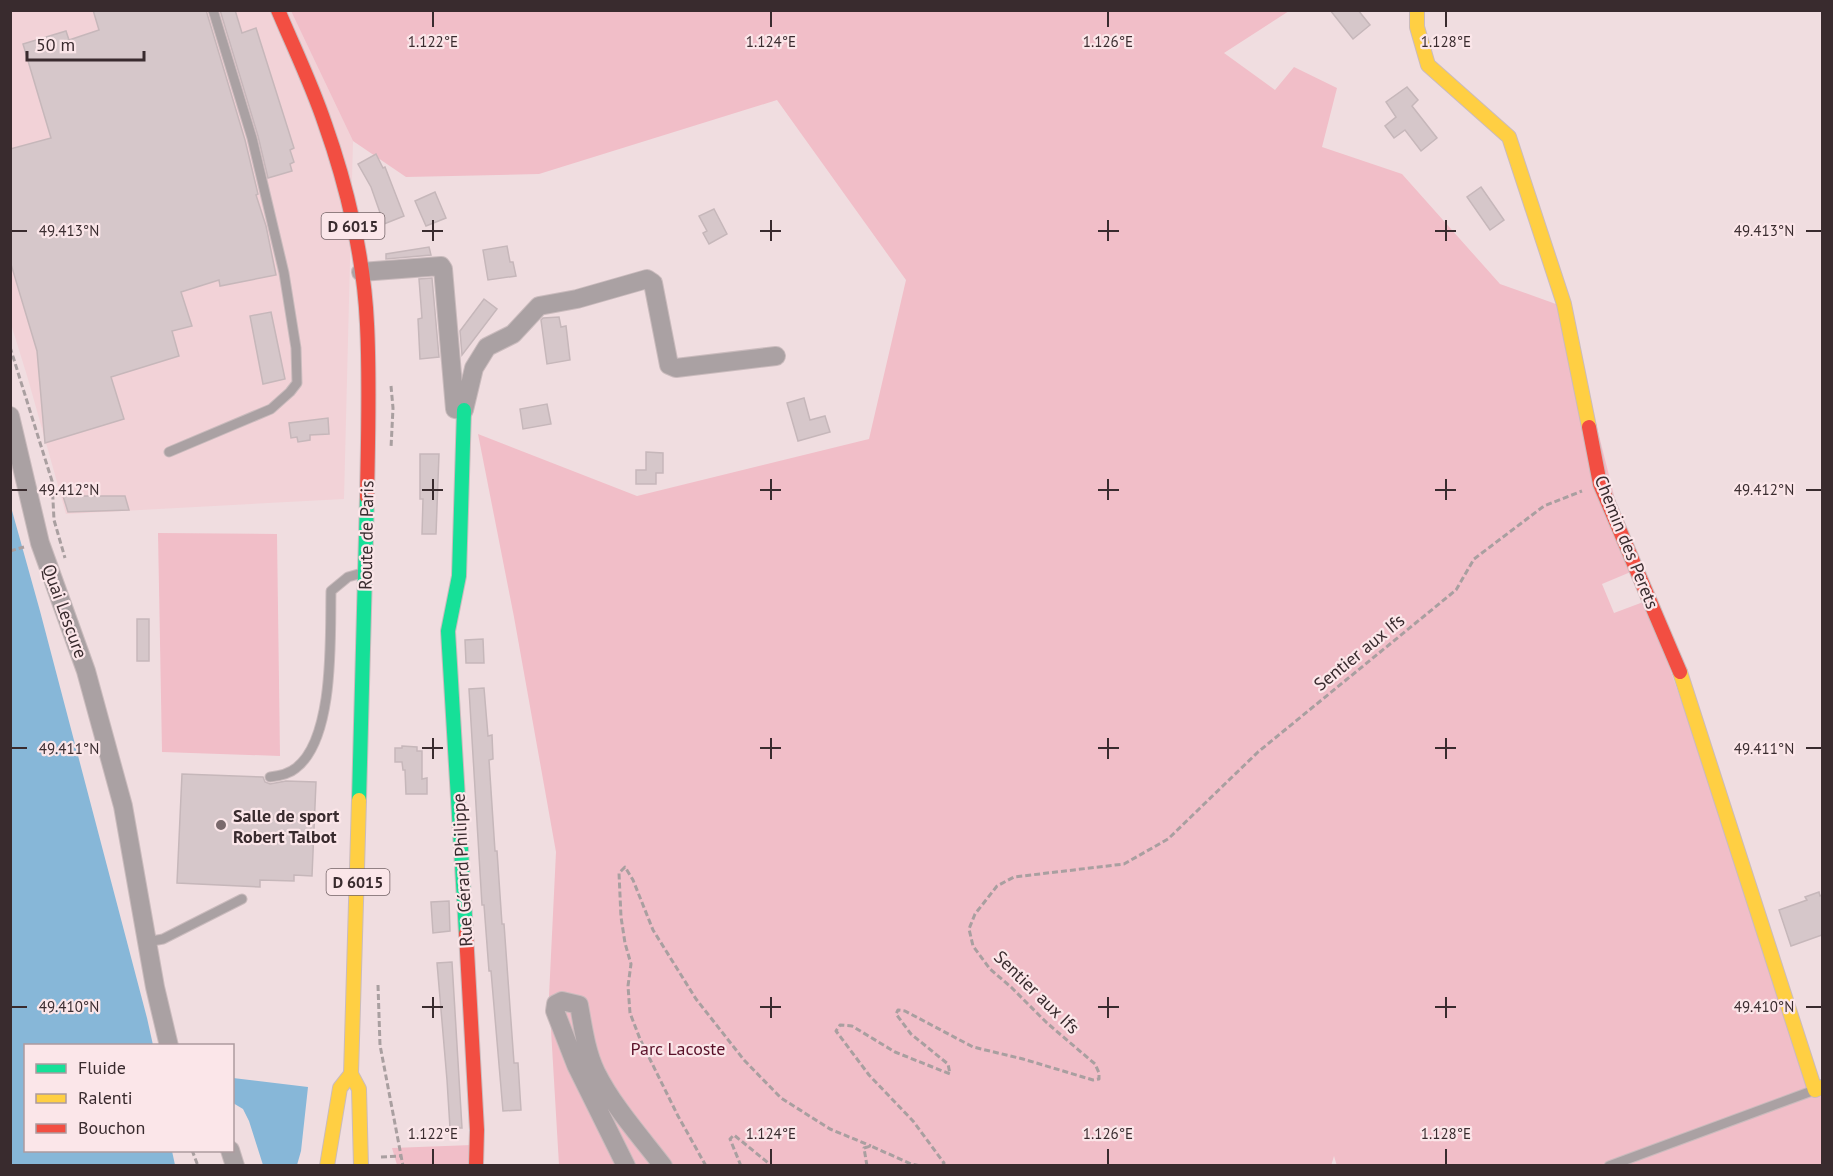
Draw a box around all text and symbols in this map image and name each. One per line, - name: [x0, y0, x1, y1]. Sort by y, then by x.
- scale bar: [27, 24, 144, 62]
- text: 1.122°E: [408, 32, 458, 51]
- text: 1.124°E: [746, 32, 796, 51]
- text: 1.126°E: [1083, 32, 1133, 51]
- text: 1.128°E: [1421, 32, 1471, 51]
- text: 50 m: [36, 33, 75, 56]
- road number: D 6015: [322, 213, 385, 239]
- text: 49.413°N: [39, 221, 99, 240]
- text: 49.413°N: [1734, 221, 1794, 240]
- street label: Chemin des Perets: [1590, 472, 1664, 612]
- text: 49.412°N: [39, 480, 99, 499]
- street label: Route de Paris: [354, 480, 378, 590]
- text: 49.412°N: [1734, 480, 1794, 499]
- street label: Quai Lescure: [37, 561, 93, 661]
- street label: Sentier aux Ifs: [1309, 608, 1409, 696]
- text: 49.411°N: [39, 739, 99, 758]
- text: 49.411°N: [1734, 739, 1794, 758]
- street label: Rue Gérard Philippe: [447, 793, 477, 947]
- place label: Salle de sport Robert Talbot: [233, 804, 340, 848]
- marker: Salle de sport Robert Talbot: [214, 818, 228, 832]
- road number: D 6015: [326, 869, 389, 895]
- street label: Sentier aux Ifs: [989, 945, 1085, 1039]
- text: 49.410°N: [39, 997, 99, 1016]
- text: 49.410°N: [1734, 997, 1794, 1016]
- park label: Parc Lacoste: [631, 1037, 725, 1060]
- legend: [24, 1044, 234, 1152]
- text: Fluide: [78, 1056, 126, 1079]
- text: Ralenti: [78, 1086, 133, 1109]
- text: Bouchon: [78, 1116, 145, 1139]
- text: 1.122°E: [408, 1124, 458, 1143]
- text: 1.124°E: [746, 1124, 796, 1143]
- text: 1.126°E: [1083, 1124, 1133, 1143]
- text: 1.128°E: [1421, 1124, 1471, 1143]

